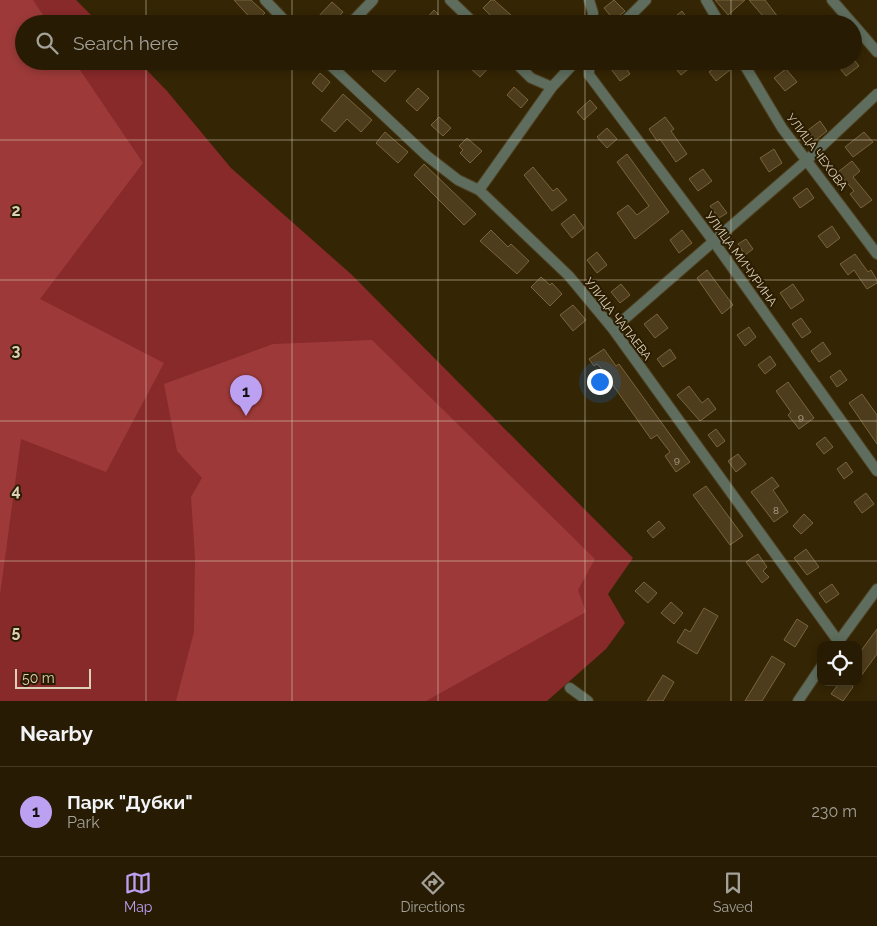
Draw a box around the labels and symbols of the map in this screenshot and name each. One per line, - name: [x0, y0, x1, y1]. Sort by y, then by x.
- street label: УЛИЦА ЧЕХОВА: [784, 111, 850, 193]
- text: 2: [11, 201, 21, 220]
- street label: УЛИЦА МИЧУРИНА: [702, 209, 780, 309]
- street label: УЛИЦА ЧАПАЕВА: [582, 275, 654, 363]
- text: 3: [12, 341, 21, 360]
- your location: [587, 369, 613, 395]
- pin: 1: [230, 375, 262, 416]
- house number: 9: [798, 411, 804, 422]
- house number: 9: [674, 454, 680, 465]
- text: 4: [11, 481, 21, 500]
- house number: 8: [773, 505, 779, 516]
- text: 5: [12, 622, 21, 641]
- scale bar: [15, 666, 91, 689]

